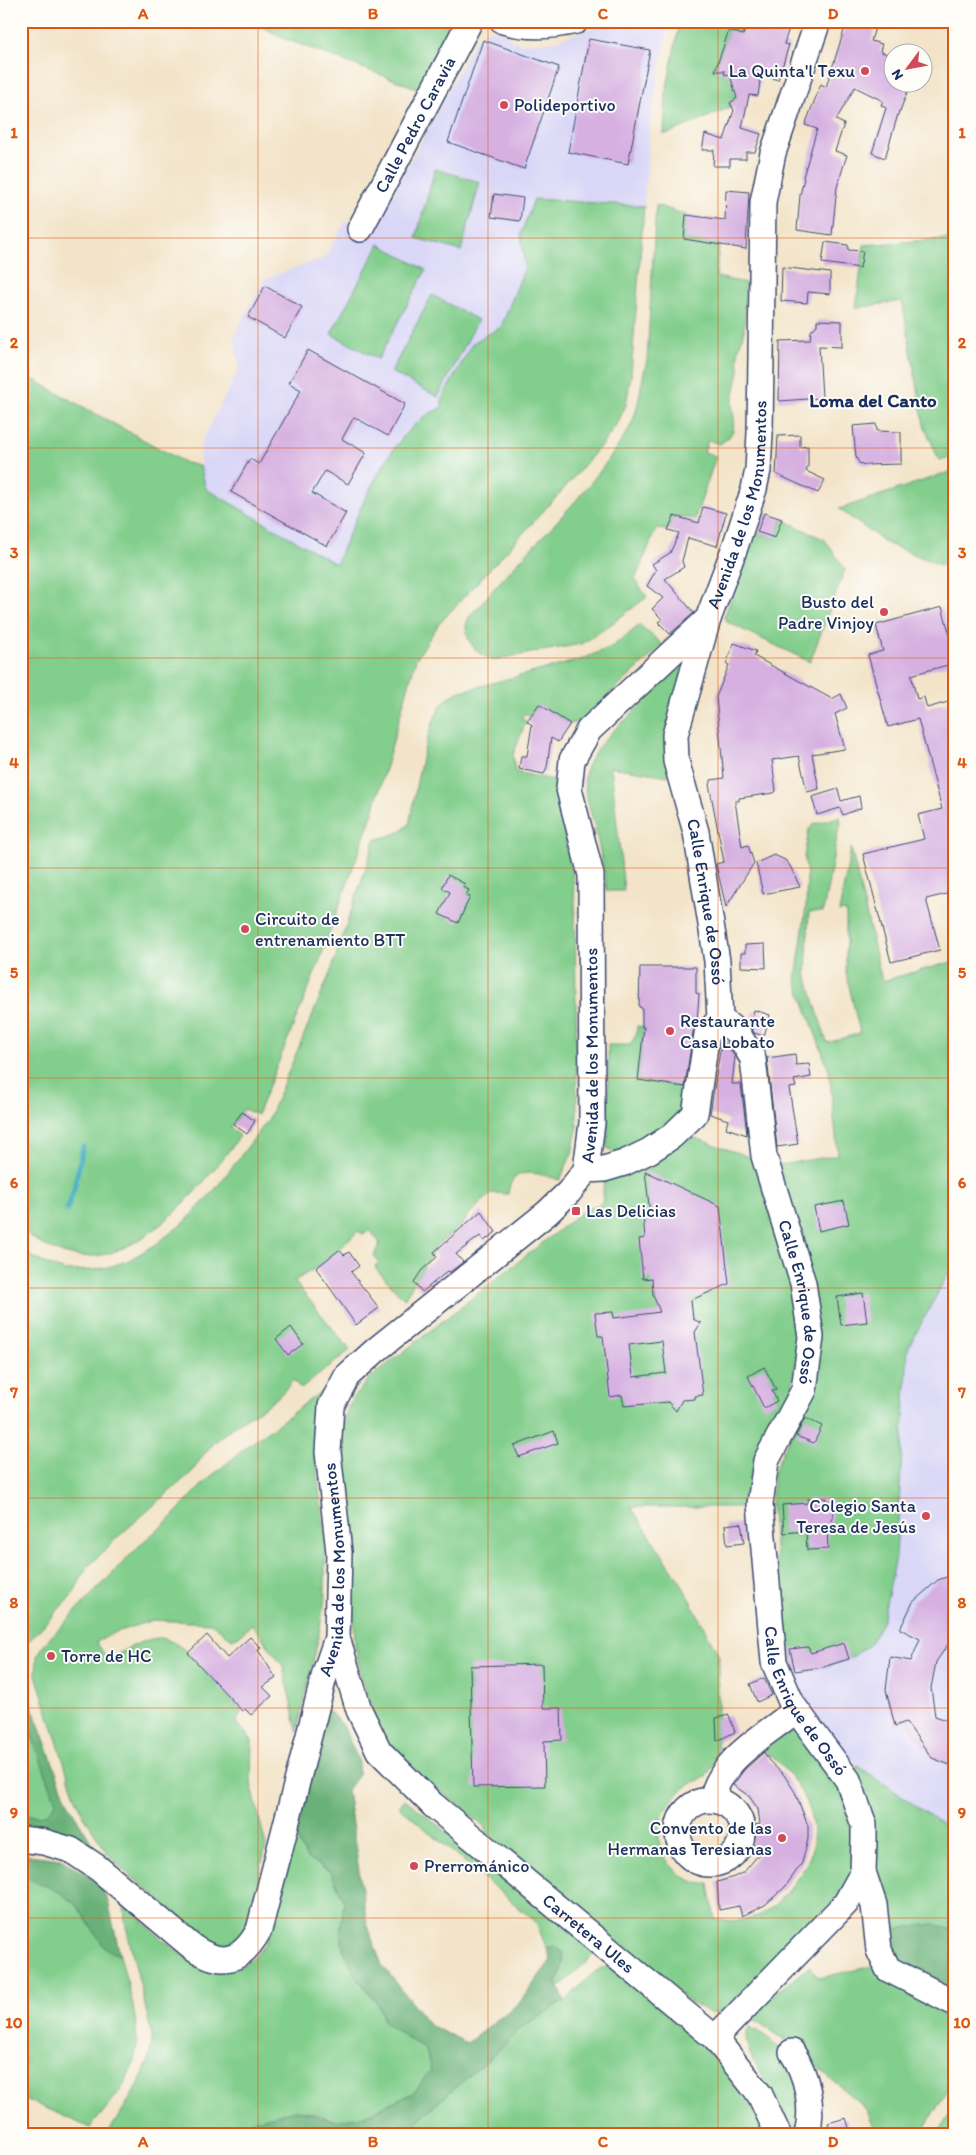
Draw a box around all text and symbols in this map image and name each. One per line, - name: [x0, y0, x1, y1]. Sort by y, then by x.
- text: A: [137, 4, 149, 23]
- text: B: [368, 4, 379, 23]
- text: C: [598, 4, 609, 23]
- text: D: [828, 4, 839, 23]
- north arrow: [884, 42, 934, 92]
- street label: Calle Pedro Caravia: [370, 53, 460, 197]
- place label: La Quinta'l Texu: [729, 60, 855, 82]
- marker: La Quinta'l Texu: [859, 65, 871, 77]
- text: N: [888, 66, 907, 83]
- place label: Polideportivo: [514, 94, 616, 116]
- marker: Polideportivo: [498, 99, 510, 111]
- text: 1: [10, 123, 18, 142]
- text: 1: [958, 123, 966, 142]
- text: 2: [10, 333, 19, 352]
- text: 2: [958, 333, 967, 352]
- district label: Loma del Canto: [809, 389, 937, 412]
- street label: Avenida de los Monumentos: [702, 400, 771, 612]
- text: 3: [10, 543, 19, 562]
- text: 3: [958, 543, 967, 562]
- place label: Busto del Padre Vinjoy: [778, 591, 875, 634]
- marker: Busto del Padre Vinjoy: [878, 606, 890, 618]
- text: 4: [9, 753, 19, 772]
- text: 4: [957, 753, 967, 772]
- street label: Calle Enrique de Ossó: [682, 816, 729, 986]
- place label: Circuito de entrenamiento BTT: [255, 908, 405, 951]
- marker: Circuito de entrenamiento BTT: [239, 923, 251, 935]
- street label: Avenida de los Monumentos: [576, 948, 603, 1164]
- text: 5: [10, 963, 19, 982]
- text: 5: [958, 963, 967, 982]
- place label: Restaurante Casa Lobato: [680, 1010, 775, 1053]
- marker: Restaurante Casa Lobato: [664, 1025, 676, 1037]
- text: 6: [10, 1173, 19, 1192]
- text: 6: [958, 1173, 967, 1192]
- place label: Las Delicias: [586, 1200, 676, 1222]
- marker: Las Delicias: [570, 1205, 582, 1217]
- street label: Calle Enrique de Ossó: [773, 1217, 822, 1386]
- text: 7: [9, 1383, 18, 1402]
- text: 7: [957, 1383, 966, 1402]
- street label: Avenida de los Monumentos: [314, 1462, 350, 1679]
- place label: Colegio Santa Teresa de Jesús: [796, 1495, 917, 1538]
- marker: Colegio Santa Teresa de Jesús: [920, 1510, 932, 1522]
- text: 8: [10, 1593, 19, 1612]
- text: 8: [958, 1593, 967, 1612]
- street label: Calle Enrique de Ossó: [760, 1625, 852, 1780]
- place label: Torre de HC: [61, 1645, 152, 1667]
- marker: Torre de HC: [45, 1650, 57, 1662]
- text: 9: [10, 1803, 18, 1822]
- text: 9: [958, 1803, 966, 1822]
- place label: Convento de las Hermanas Teresianas: [608, 1817, 772, 1860]
- marker: Convento de las Hermanas Teresianas: [776, 1832, 788, 1844]
- place label: Prerrománico: [424, 1855, 529, 1877]
- marker: Prerrománico: [408, 1860, 420, 1872]
- street label: Carretera Ules: [538, 1889, 639, 1978]
- text: 10: [5, 2013, 23, 2032]
- text: 10: [953, 2013, 971, 2032]
- text: A: [137, 2132, 149, 2151]
- text: B: [368, 2132, 379, 2151]
- text: C: [598, 2132, 609, 2151]
- text: D: [828, 2132, 839, 2151]

